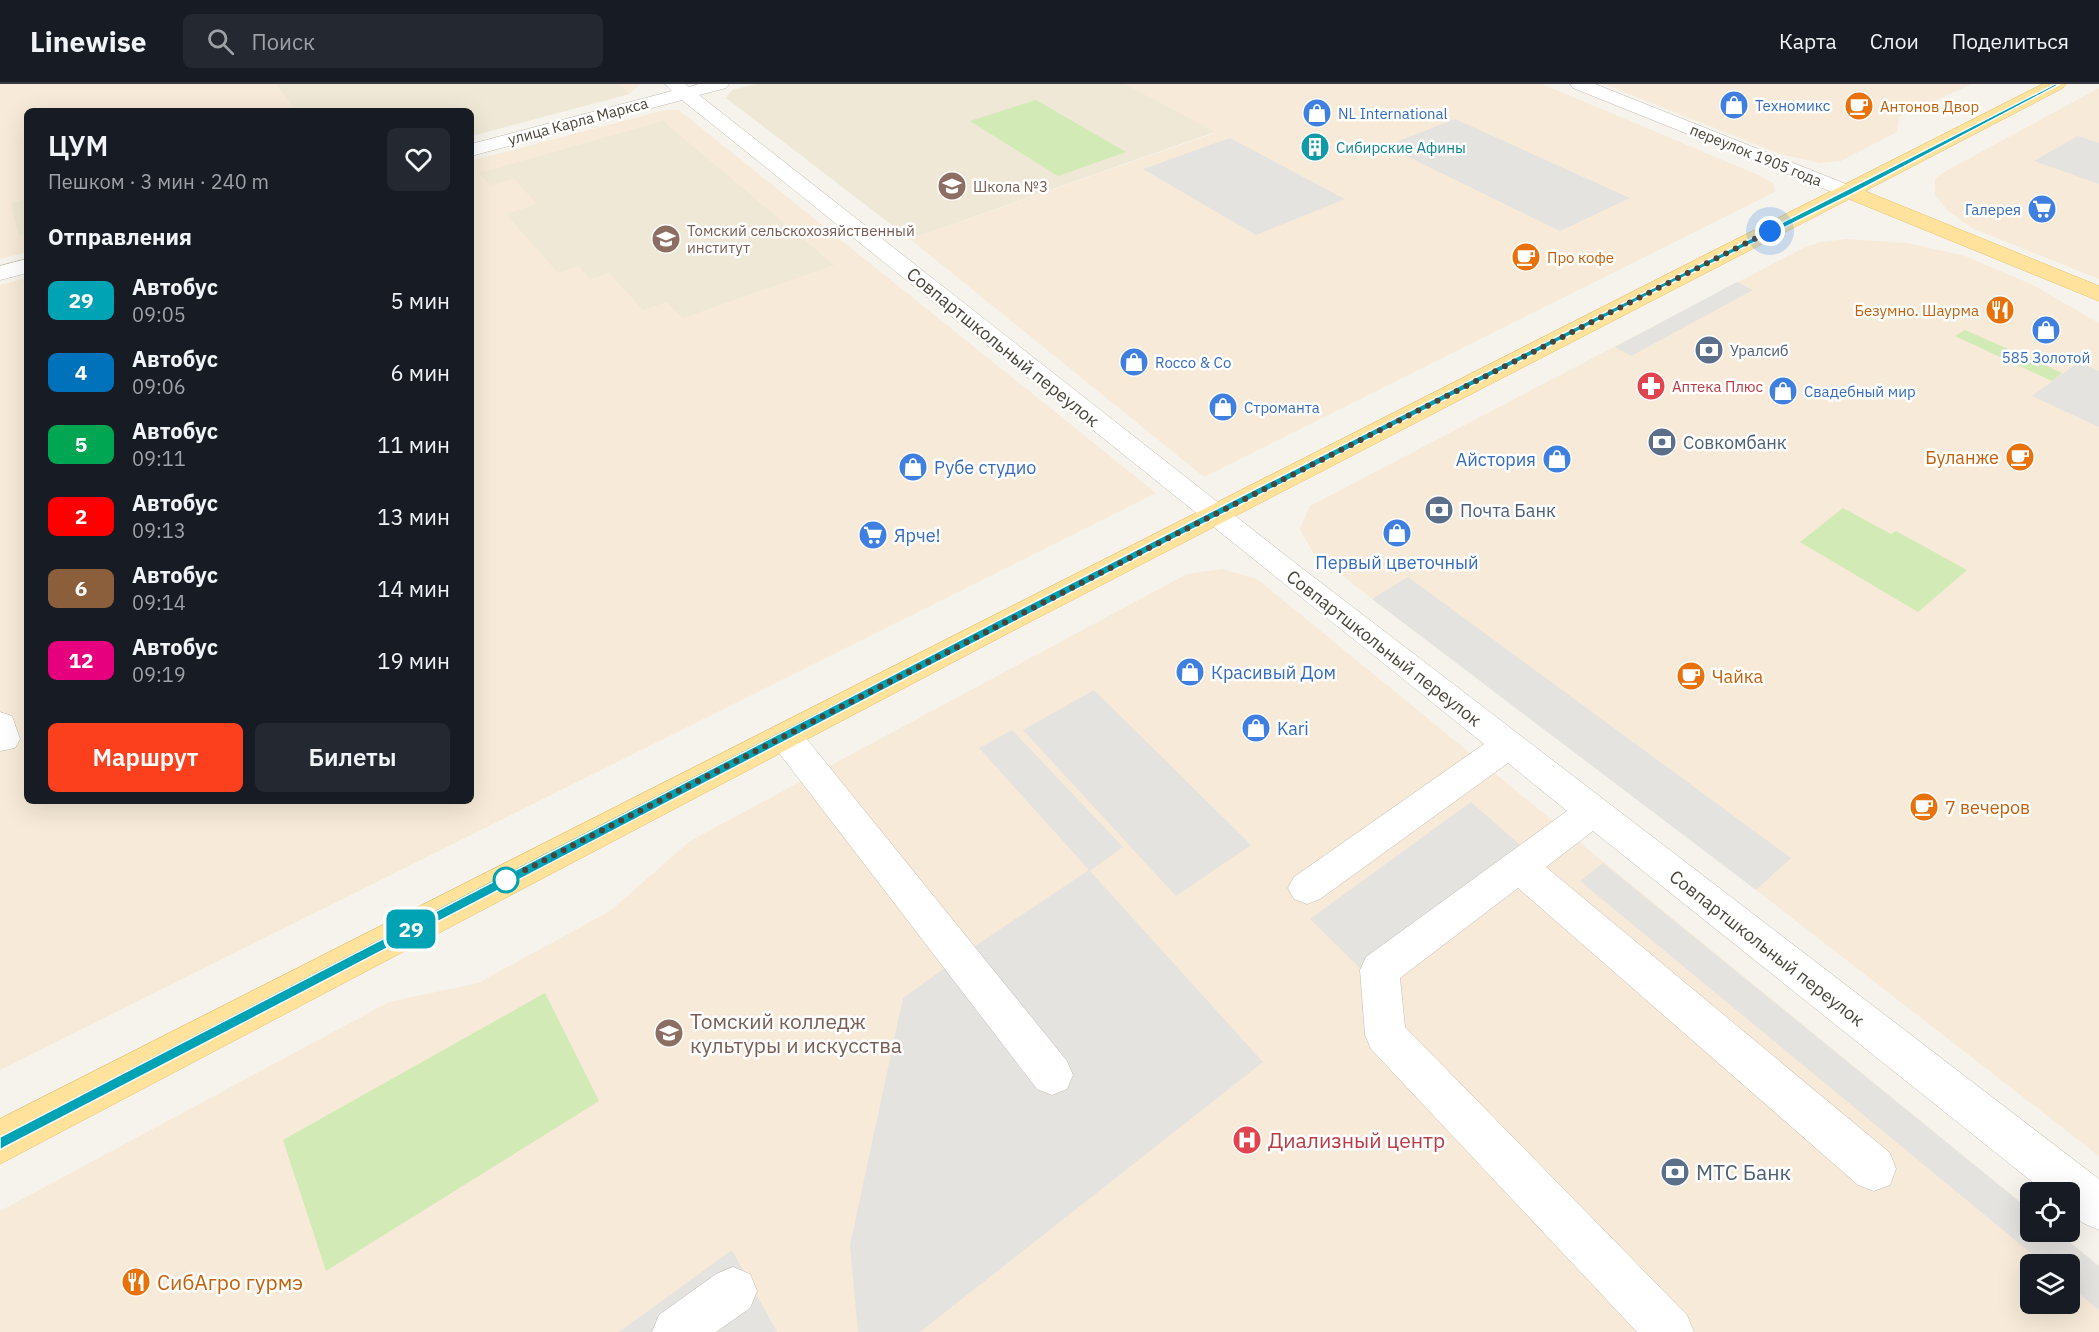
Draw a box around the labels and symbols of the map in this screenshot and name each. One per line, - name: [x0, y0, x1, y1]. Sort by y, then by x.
- shop icon: Техномикс: [1718, 89, 1750, 121]
- cafe icon: Антонов Двор: [1843, 90, 1875, 122]
- street label: улица Карла Маркса: [506, 93, 650, 149]
- place label: Техномикс: [1755, 96, 1831, 115]
- shop icon: NL International: [1301, 97, 1333, 129]
- place label: Антонов Двор: [1880, 97, 1979, 116]
- place label: NL International: [1338, 104, 1448, 123]
- street label: переулок 1905 года: [1687, 120, 1825, 190]
- building icon: Сибирские Афины: [1299, 131, 1331, 163]
- place label: Сибирские Афины: [1336, 138, 1466, 157]
- school or university icon: Школа №3: [936, 170, 968, 202]
- place label: Школа №3: [973, 177, 1048, 196]
- supermarket icon: Галерея: [2026, 193, 2058, 225]
- place label: Галерея: [1965, 200, 2021, 219]
- your location: [1755, 216, 1785, 246]
- place label: Томский сельскохозяйственный институт: [687, 221, 915, 257]
- school or university icon: Томский сельскохозяйственный институт: [650, 223, 682, 255]
- cafe icon: Про кофе: [1510, 241, 1542, 273]
- place label: Про кофе: [1547, 248, 1614, 267]
- street label: Совпартшкольный переулок: [902, 262, 1104, 432]
- restaurant icon: Безумно. Шаурма: [1984, 294, 2016, 326]
- place label: Безумно. Шаурма: [1854, 301, 1979, 320]
- shop icon: 585 Золотой: [2030, 314, 2062, 346]
- bank icon: Уралсиб: [1693, 334, 1725, 366]
- place label: Уралсиб: [1730, 341, 1789, 360]
- shop icon: Rocco & Co: [1118, 346, 1150, 378]
- place label: 585 Золотой: [2002, 348, 2090, 367]
- place label: Rocco & Co: [1155, 353, 1231, 372]
- pharmacy icon: Аптека Плюс: [1635, 370, 1667, 402]
- shop icon: Свадебный мир: [1767, 375, 1799, 407]
- place label: Аптека Плюс: [1672, 377, 1764, 396]
- place label: Свадебный мир: [1804, 382, 1916, 401]
- shop icon: Строманта: [1207, 391, 1239, 423]
- place label: Строманта: [1244, 398, 1320, 417]
- bank icon: Совкомбанк: [1646, 426, 1678, 458]
- place label: Совкомбанк: [1683, 431, 1787, 454]
- cafe icon: Буланже: [2004, 441, 2036, 473]
- shop icon: Айстория: [1541, 443, 1573, 475]
- place label: Буланже: [1925, 446, 1999, 469]
- place label: Айстория: [1456, 448, 1536, 471]
- shop icon: Рубе студио: [897, 451, 929, 483]
- place label: Рубе студио: [934, 456, 1036, 479]
- bank icon: Почта Банк: [1423, 494, 1455, 526]
- place label: Почта Банк: [1460, 499, 1556, 522]
- shop icon: Первый цветочный: [1381, 517, 1413, 549]
- supermarket icon: Ярче!: [857, 519, 889, 551]
- place label: Ярче!: [894, 524, 941, 547]
- place label: Первый цветочный: [1315, 551, 1479, 574]
- street label: Совпартшкольный переулок: [1282, 565, 1486, 731]
- shop icon: Красивый Дом: [1174, 656, 1206, 688]
- cafe icon: Чайка: [1675, 660, 1707, 692]
- place label: Красивый Дом: [1211, 661, 1336, 684]
- place label: Чайка: [1712, 665, 1764, 688]
- shop icon: Kari: [1240, 712, 1272, 744]
- place label: Kari: [1277, 717, 1309, 740]
- cafe icon: 7 вечеров: [1908, 791, 1940, 823]
- place label: 7 вечеров: [1945, 796, 2030, 819]
- street label: Совпартшкольный переулок: [1665, 865, 1869, 1031]
- unlabelled marker: [493, 867, 519, 893]
- line badge: 29: [384, 910, 438, 948]
- place label: Томский колледж культуры и искусства: [690, 1007, 902, 1059]
- school or university icon: Томский колледж культуры и искусства: [653, 1017, 685, 1049]
- hospital icon: Диализный центр: [1231, 1124, 1263, 1156]
- place label: Диализный центр: [1268, 1126, 1445, 1154]
- bank icon: МТС Банк: [1659, 1156, 1691, 1188]
- place label: МТС Банк: [1696, 1158, 1791, 1186]
- restaurant icon: СибАгро гурмэ: [120, 1266, 152, 1298]
- place label: СибАгро гурмэ: [157, 1268, 303, 1296]

